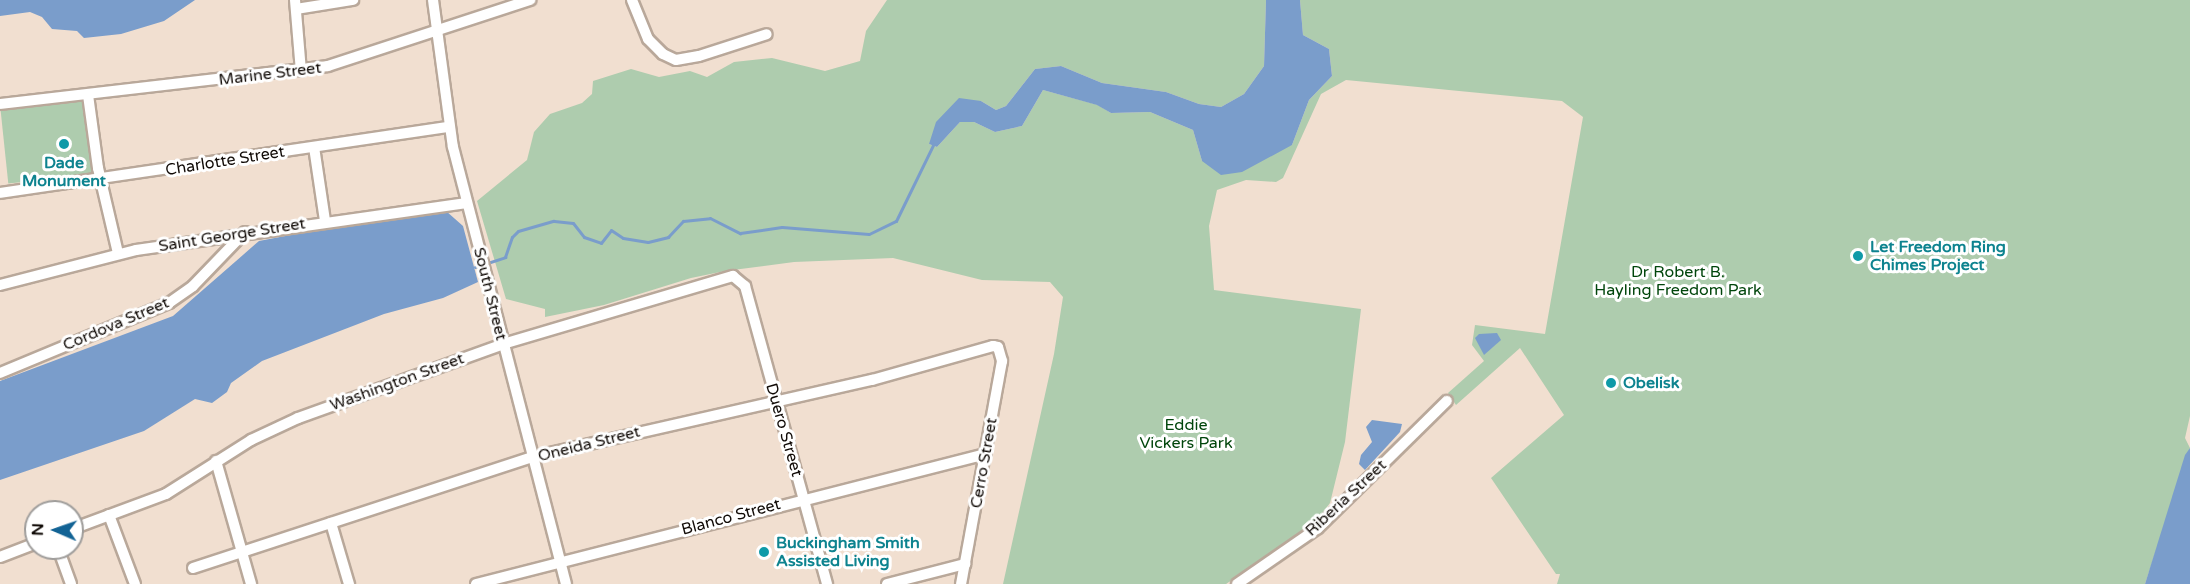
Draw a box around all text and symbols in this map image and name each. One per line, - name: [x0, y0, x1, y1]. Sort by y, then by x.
- street label: Marine Street: [218, 58, 322, 90]
- marker: Dade Monument: [57, 137, 71, 151]
- street label: Charlotte Street: [164, 142, 286, 180]
- place label: Dade Monument: [22, 153, 106, 191]
- street label: Saint George Street: [157, 214, 307, 256]
- place label: Let Freedom Ring Chimes Project: [1870, 237, 2006, 275]
- street label: South Street: [469, 246, 511, 342]
- marker: Let Freedom Ring Chimes Project: [1851, 249, 1865, 263]
- park label: Dr Robert B. Hayling Freedom Park: [1594, 262, 1762, 300]
- street label: Cordova Street: [60, 293, 172, 355]
- street label: Washington Street: [327, 349, 467, 415]
- place label: Obelisk: [1623, 373, 1679, 393]
- marker: Obelisk: [1604, 376, 1618, 390]
- street label: Duero Street: [762, 381, 806, 479]
- park label: Eddie Vickers Park: [1139, 415, 1233, 453]
- street label: Cerro Street: [967, 416, 1001, 510]
- street label: Oneida Street: [536, 422, 642, 466]
- street label: Riberia Street: [1302, 456, 1390, 540]
- street label: Blanco Street: [679, 495, 783, 539]
- north arrow: [24, 500, 84, 560]
- text: N: [28, 523, 48, 536]
- place label: Buckingham Smith Assisted Living: [776, 533, 920, 571]
- marker: Buckingham Smith Assisted Living: [757, 545, 771, 559]

